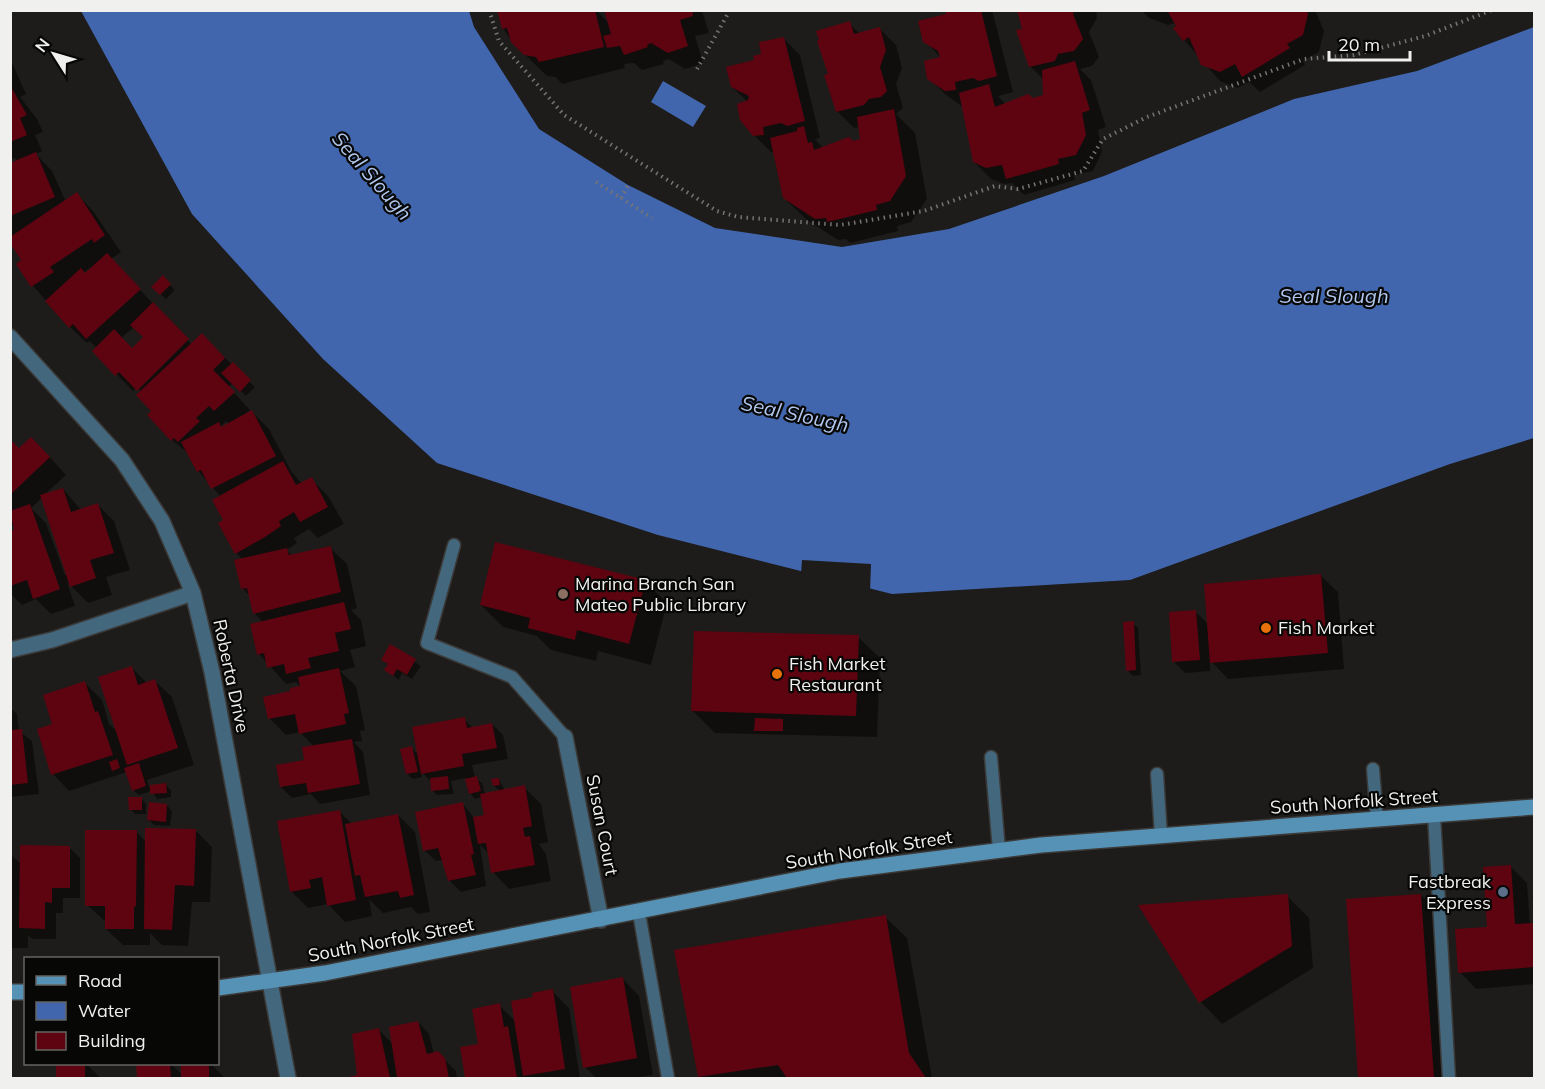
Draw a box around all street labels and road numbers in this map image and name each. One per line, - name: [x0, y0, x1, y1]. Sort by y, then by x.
- street label: Roberta Drive: [208, 617, 255, 735]
- street label: Susan Court: [581, 773, 624, 877]
- street label: South Norfolk Street: [1269, 784, 1439, 819]
- street label: South Norfolk Street: [784, 825, 954, 874]
- street label: South Norfolk Street: [306, 912, 476, 967]

